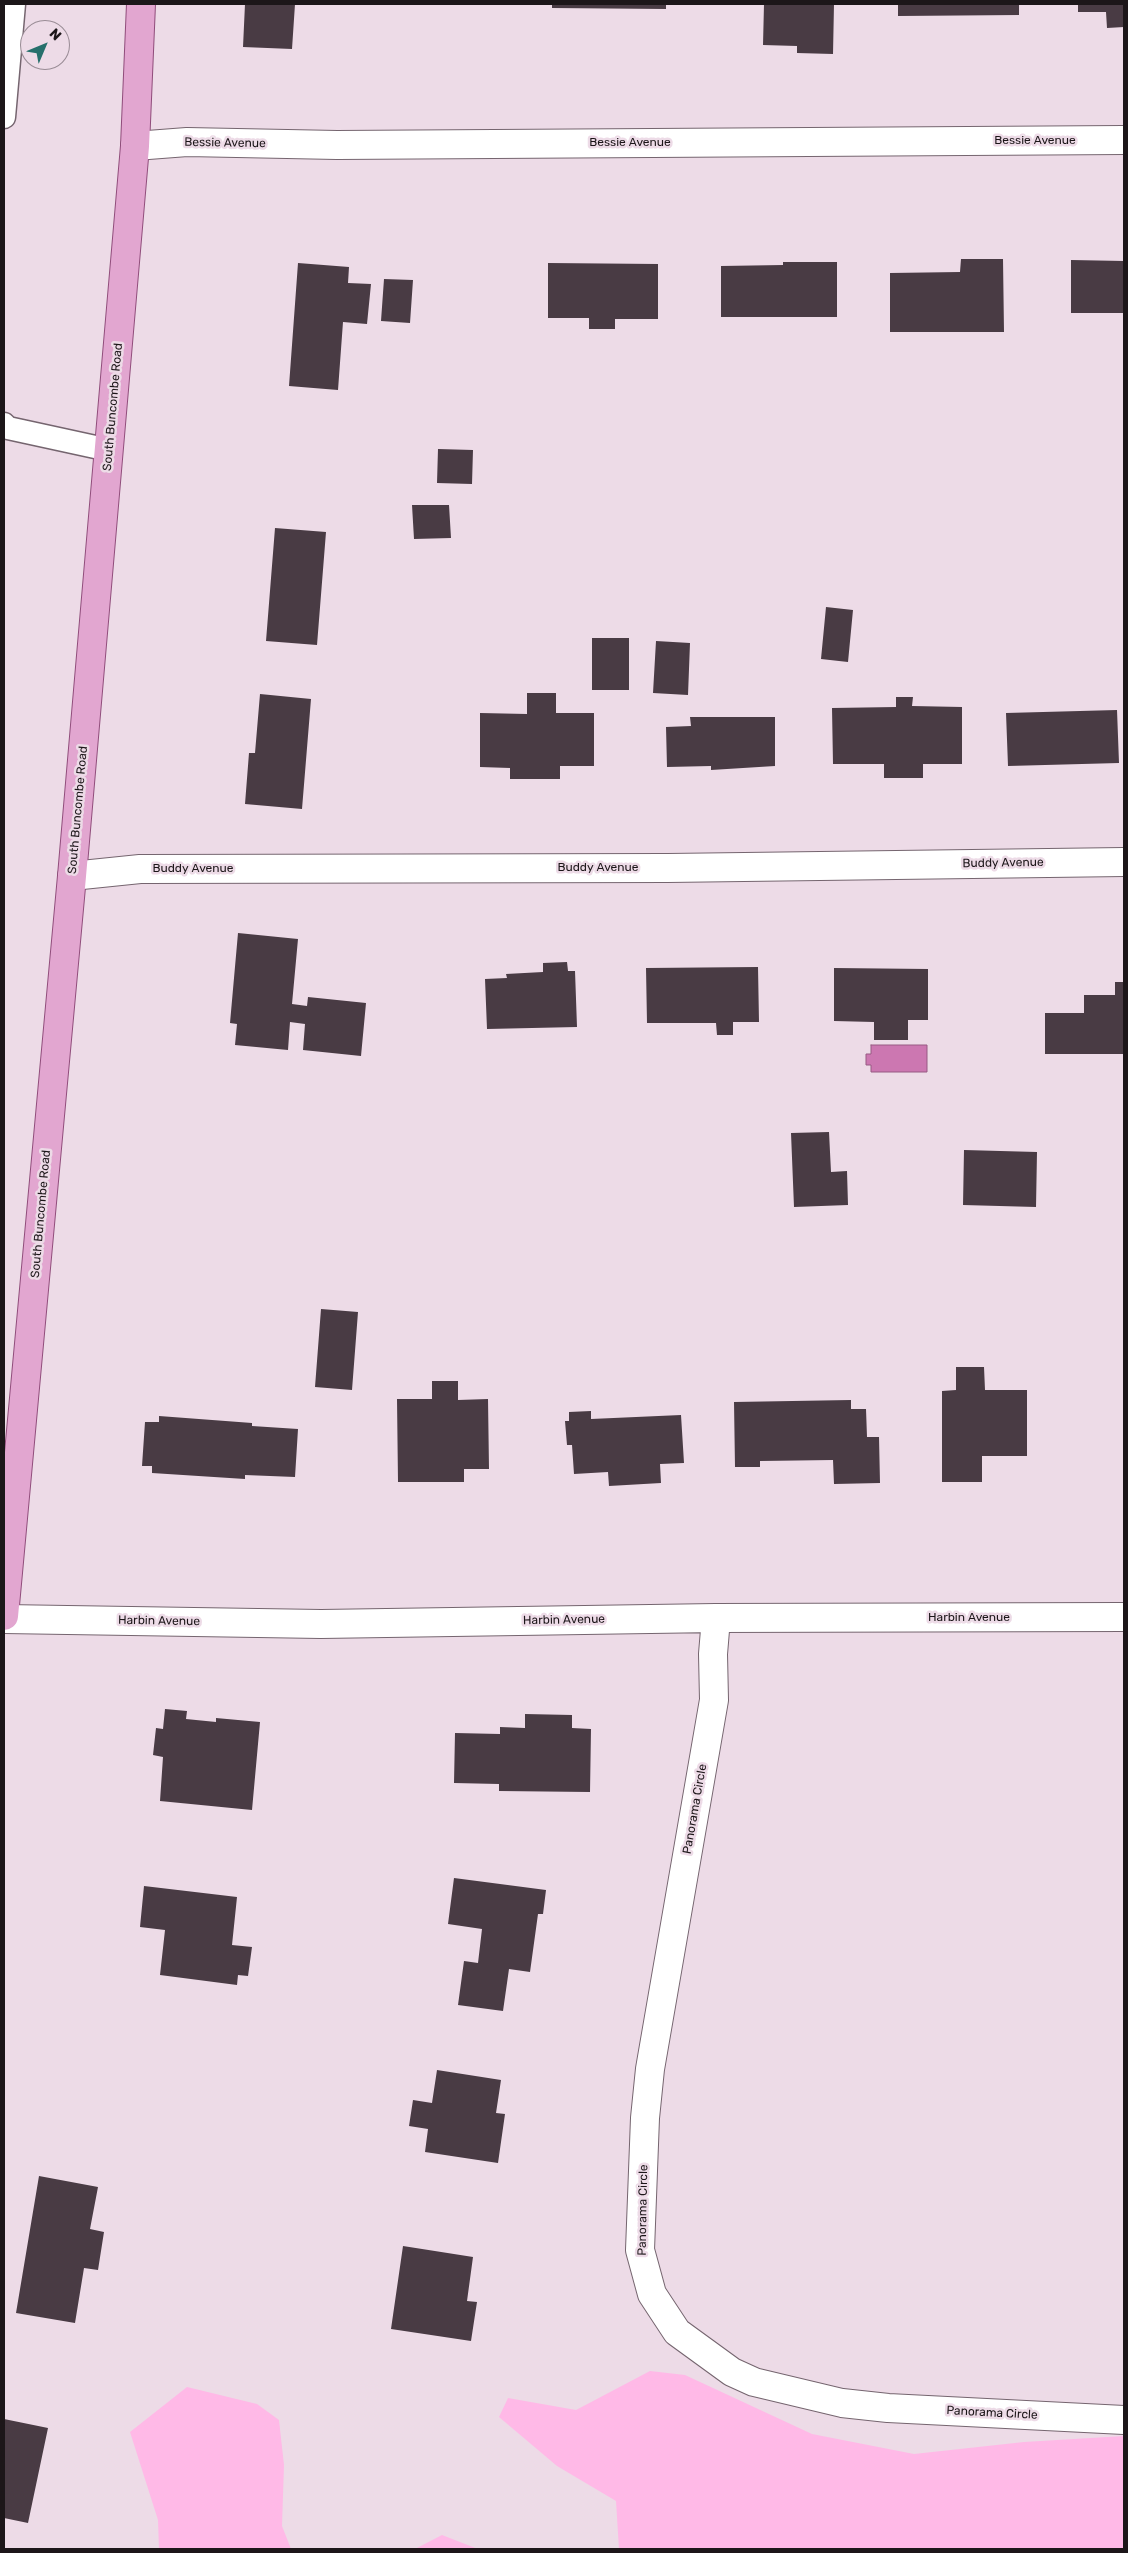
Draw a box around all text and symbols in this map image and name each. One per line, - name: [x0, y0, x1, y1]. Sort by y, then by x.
- north arrow: [20, 20, 70, 70]
- text: N: [46, 25, 65, 44]
- street label: Bessie Avenue: [994, 134, 1076, 148]
- street label: Bessie Avenue: [184, 135, 266, 151]
- street label: Bessie Avenue: [589, 136, 671, 150]
- street label: South Buncombe Road: [100, 342, 126, 472]
- street label: South Buncombe Road: [65, 745, 91, 875]
- street label: Buddy Avenue: [962, 855, 1044, 871]
- street label: Buddy Avenue: [557, 861, 639, 875]
- street label: Buddy Avenue: [152, 862, 234, 876]
- street label: South Buncombe Road: [28, 1149, 54, 1279]
- street label: Harbin Avenue: [928, 1611, 1010, 1625]
- street label: Harbin Avenue: [523, 1612, 605, 1628]
- street label: Harbin Avenue: [118, 1613, 200, 1629]
- street label: Panorama Circle: [680, 1763, 710, 1855]
- street label: Panorama Circle: [635, 2164, 651, 2256]
- street label: Panorama Circle: [946, 2403, 1038, 2423]

